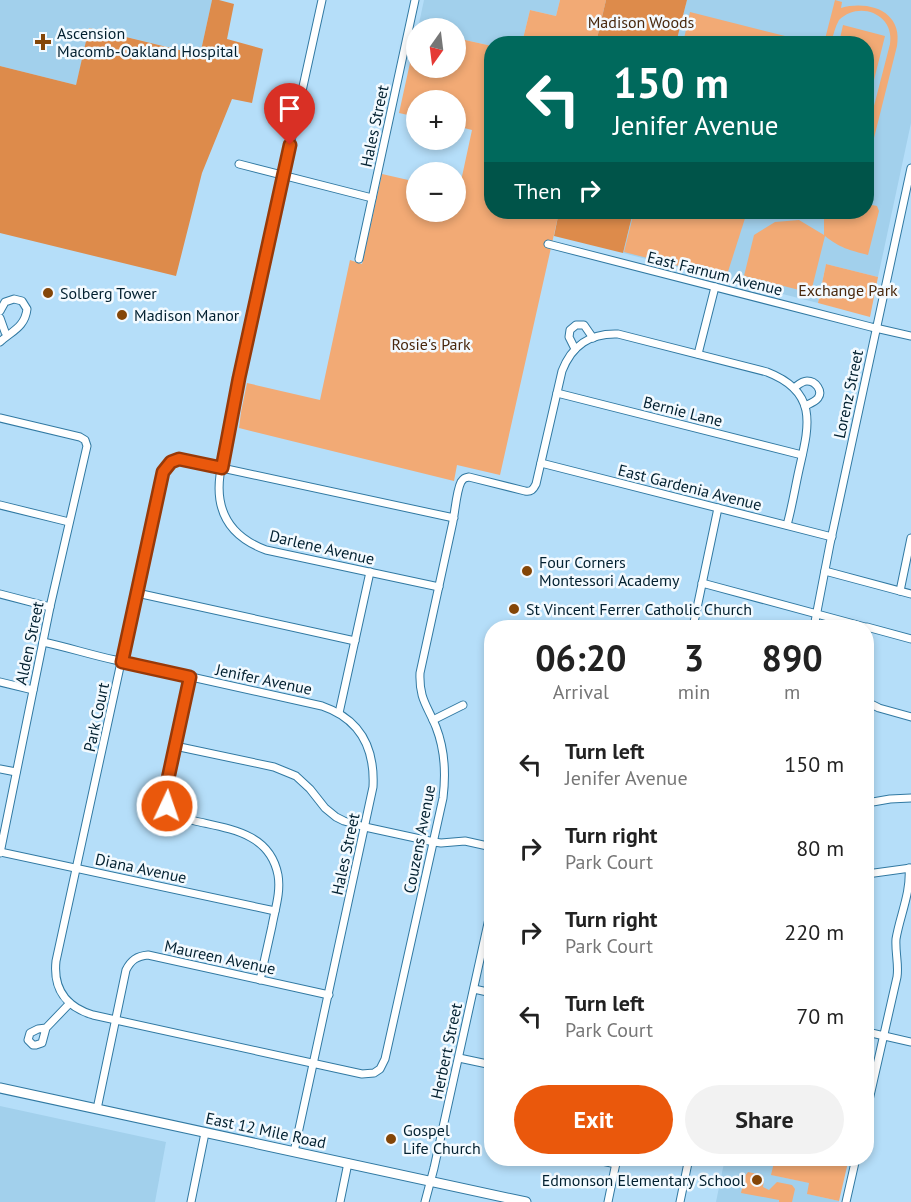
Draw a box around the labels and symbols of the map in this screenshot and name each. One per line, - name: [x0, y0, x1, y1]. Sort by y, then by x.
- park label: Madison Woods: [588, 12, 695, 32]
- north arrow: [406, 18, 466, 78]
- place label: Ascension Macomb-Oakland Hospital: [57, 23, 239, 61]
- marker: Ascension Macomb-Oakland Hospital: [34, 33, 52, 51]
- pin: [264, 83, 315, 145]
- street label: Hales Street: [356, 83, 393, 169]
- street label: East Farnum Avenue: [645, 247, 785, 299]
- park label: Exchange Park: [798, 280, 898, 300]
- place label: Solberg Tower: [60, 283, 157, 303]
- marker: Solberg Tower: [41, 286, 55, 300]
- place label: Madison Manor: [134, 305, 240, 325]
- marker: Madison Manor: [115, 308, 129, 322]
- park label: Rosie's Park: [391, 334, 471, 354]
- street label: Lorenz Street: [829, 347, 867, 440]
- street label: Bernie Lane: [641, 391, 725, 431]
- street label: East Gardenia Avenue: [616, 459, 764, 515]
- street label: Darlene Avenue: [267, 525, 377, 569]
- place label: Four Corners Montessori Academy: [539, 552, 680, 590]
- marker: Four Corners Montessori Academy: [520, 564, 534, 578]
- street label: Alden Street: [10, 599, 48, 686]
- place label: St Vincent Ferrer Catholic Church: [526, 599, 752, 619]
- marker: St Vincent Ferrer Catholic Church: [507, 602, 521, 616]
- street label: Jenifer Avenue: [213, 659, 314, 699]
- street label: Park Court: [79, 680, 113, 753]
- position arrow: [135, 774, 199, 838]
- street label: Couzens Avenue: [399, 783, 439, 895]
- street label: Hales Street: [327, 811, 364, 897]
- street label: Diana Avenue: [93, 849, 189, 887]
- street label: Maureen Avenue: [163, 935, 277, 979]
- street label: Herbert Street: [426, 1001, 466, 1101]
- street label: East 12 Mile Road: [204, 1107, 328, 1153]
- place label: Gospel Life Church: [403, 1120, 481, 1158]
- marker: Gospel Life Church: [384, 1132, 398, 1146]
- place label: Edmonson Elementary School: [542, 1170, 745, 1190]
- marker: Edmonson Elementary School: [750, 1173, 764, 1187]

